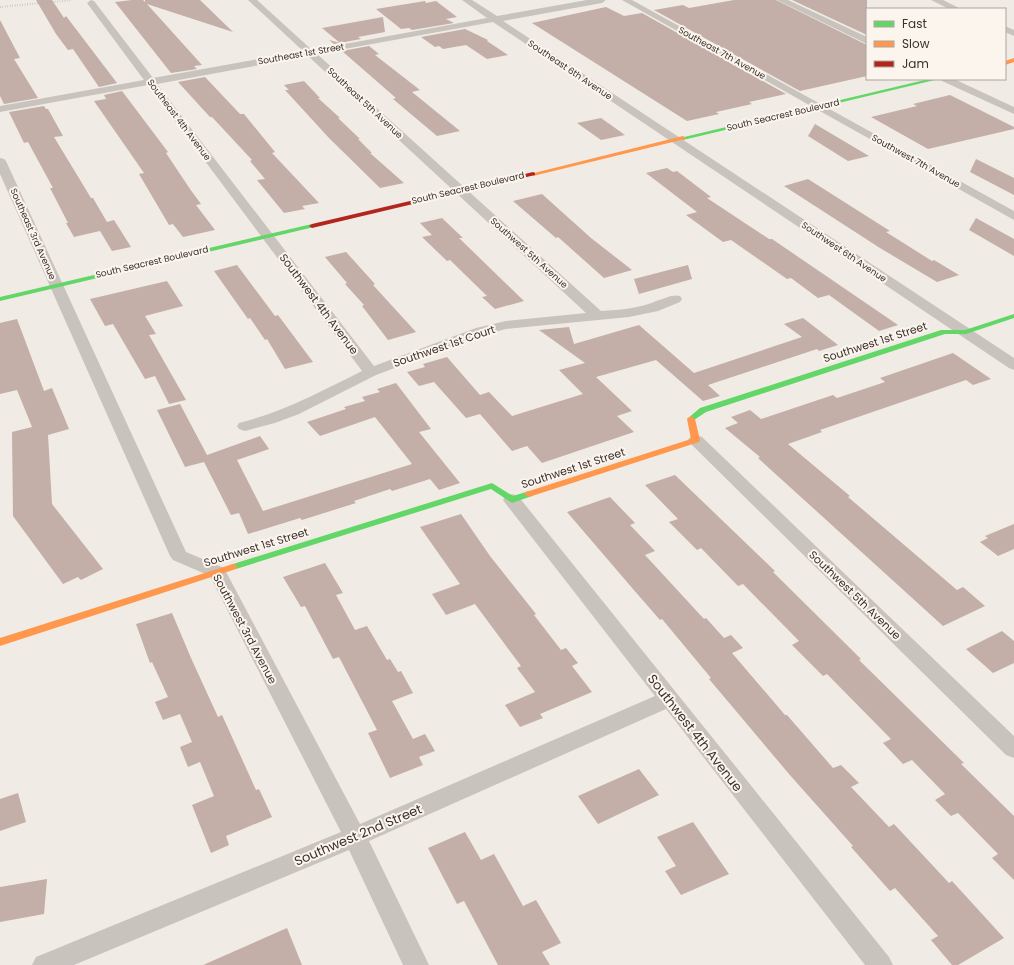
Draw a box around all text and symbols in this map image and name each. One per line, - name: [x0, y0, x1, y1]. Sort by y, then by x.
- legend: [866, 8, 1006, 80]
- text: Fast: [902, 15, 927, 32]
- street label: Southeast 7th Avenue: [676, 24, 768, 82]
- text: Slow: [902, 35, 930, 52]
- street label: Southeast 6th Avenue: [526, 37, 615, 103]
- street label: Southeast 1st Street: [257, 40, 345, 68]
- text: Jam: [902, 55, 929, 72]
- street label: Southeast 5th Avenue: [325, 65, 406, 141]
- street label: Southeast 4th Avenue: [144, 77, 214, 163]
- street label: South Seacrest Boulevard: [725, 96, 841, 134]
- street label: Southwest 7th Avenue: [870, 132, 963, 191]
- street label: South Seacrest Boulevard: [410, 169, 526, 207]
- street label: Southeast 3rd Avenue: [7, 186, 59, 282]
- street label: Southwest 5th Avenue: [488, 215, 571, 291]
- street label: Southwest 6th Avenue: [799, 219, 889, 285]
- street label: South Seacrest Boulevard: [94, 243, 210, 281]
- street label: Southwest 4th Avenue: [276, 250, 362, 358]
- street label: Southwest 1st Street: [821, 318, 929, 366]
- street label: Southwest 1st Court: [391, 321, 497, 371]
- street label: Southwest 1st Street: [519, 444, 627, 492]
- street label: Southwest 1st Street: [202, 523, 310, 571]
- street label: Southwest 5th Avenue: [805, 547, 905, 643]
- street label: Southwest 3rd Avenue: [209, 571, 281, 687]
- street label: Southwest 4th Avenue: [643, 670, 747, 796]
- street label: Southwest 2nd Street: [291, 799, 425, 871]

